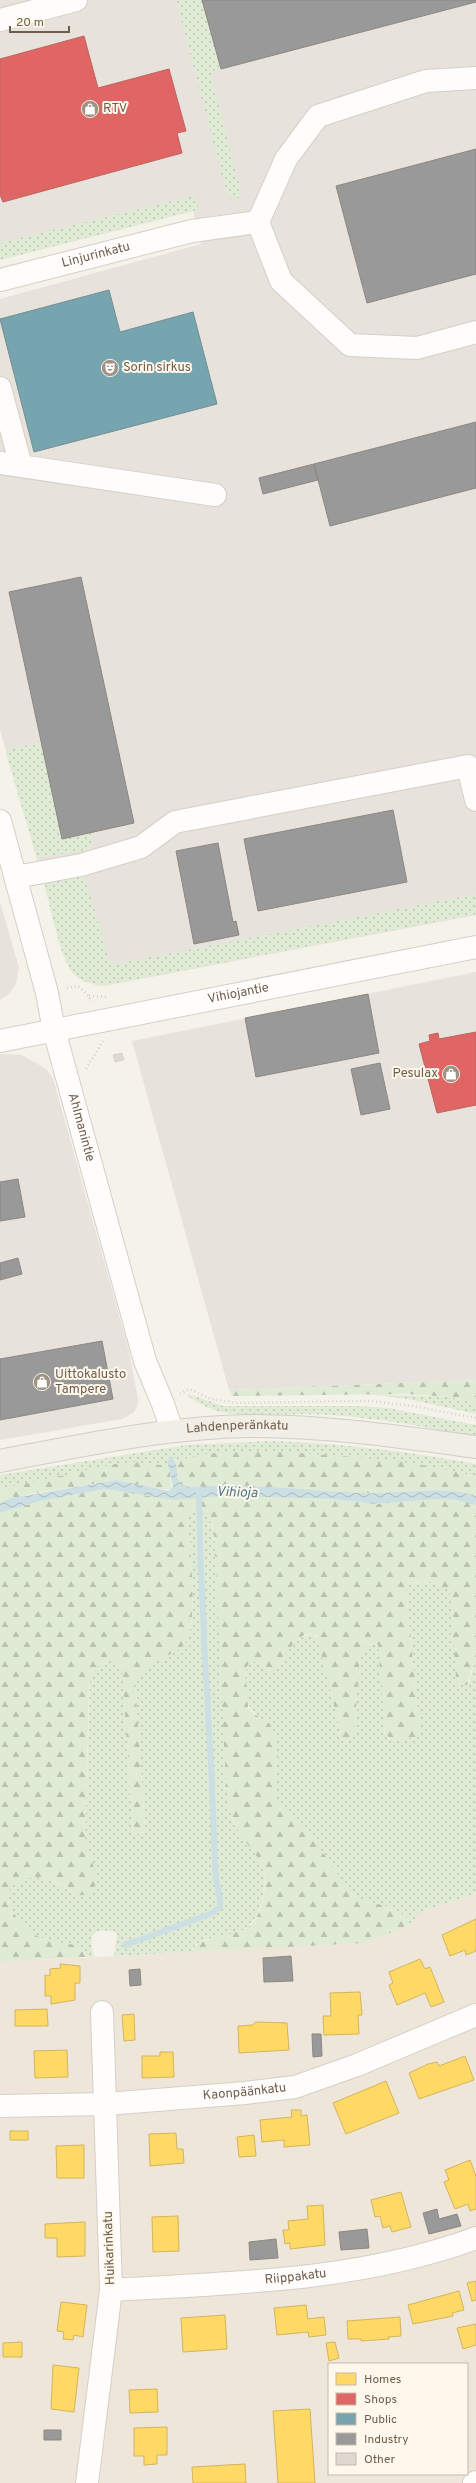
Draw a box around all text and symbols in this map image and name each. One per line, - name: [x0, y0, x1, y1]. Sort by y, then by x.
- scale bar: [10, 8, 69, 34]
- text: 20 m: [16, 15, 44, 31]
- shop icon: RTV: [80, 99, 100, 119]
- place label: RTV: [103, 101, 127, 117]
- street label: Linjurinkatu: [60, 239, 132, 272]
- theatre icon: Sorin sirkus: [100, 358, 120, 378]
- place label: Sorin sirkus: [123, 360, 191, 376]
- street label: Vihiojantie: [206, 980, 270, 1008]
- shop icon: Pesulax: [441, 1064, 461, 1084]
- place label: Pesulax: [392, 1066, 438, 1082]
- street label: Ahlmanintie: [64, 1091, 98, 1163]
- place label: Uittokalusto Tampere: [55, 1367, 126, 1398]
- shop icon: Uittokalusto Tampere: [32, 1372, 52, 1392]
- street label: Lahdenperänkatu: [185, 1418, 289, 1438]
- water label: Vihioja: [216, 1484, 259, 1502]
- street label: Kaonpäänkatu: [202, 2080, 287, 2104]
- street label: Huikarinkatu: [101, 2211, 119, 2285]
- street label: Riippakatu: [264, 2266, 327, 2289]
- legend: [328, 2363, 468, 2475]
- text: Homes: [364, 2372, 401, 2388]
- text: Shops: [364, 2392, 397, 2408]
- text: Public: [364, 2412, 397, 2428]
- text: Industry: [364, 2432, 409, 2448]
- text: Other: [364, 2452, 396, 2468]

